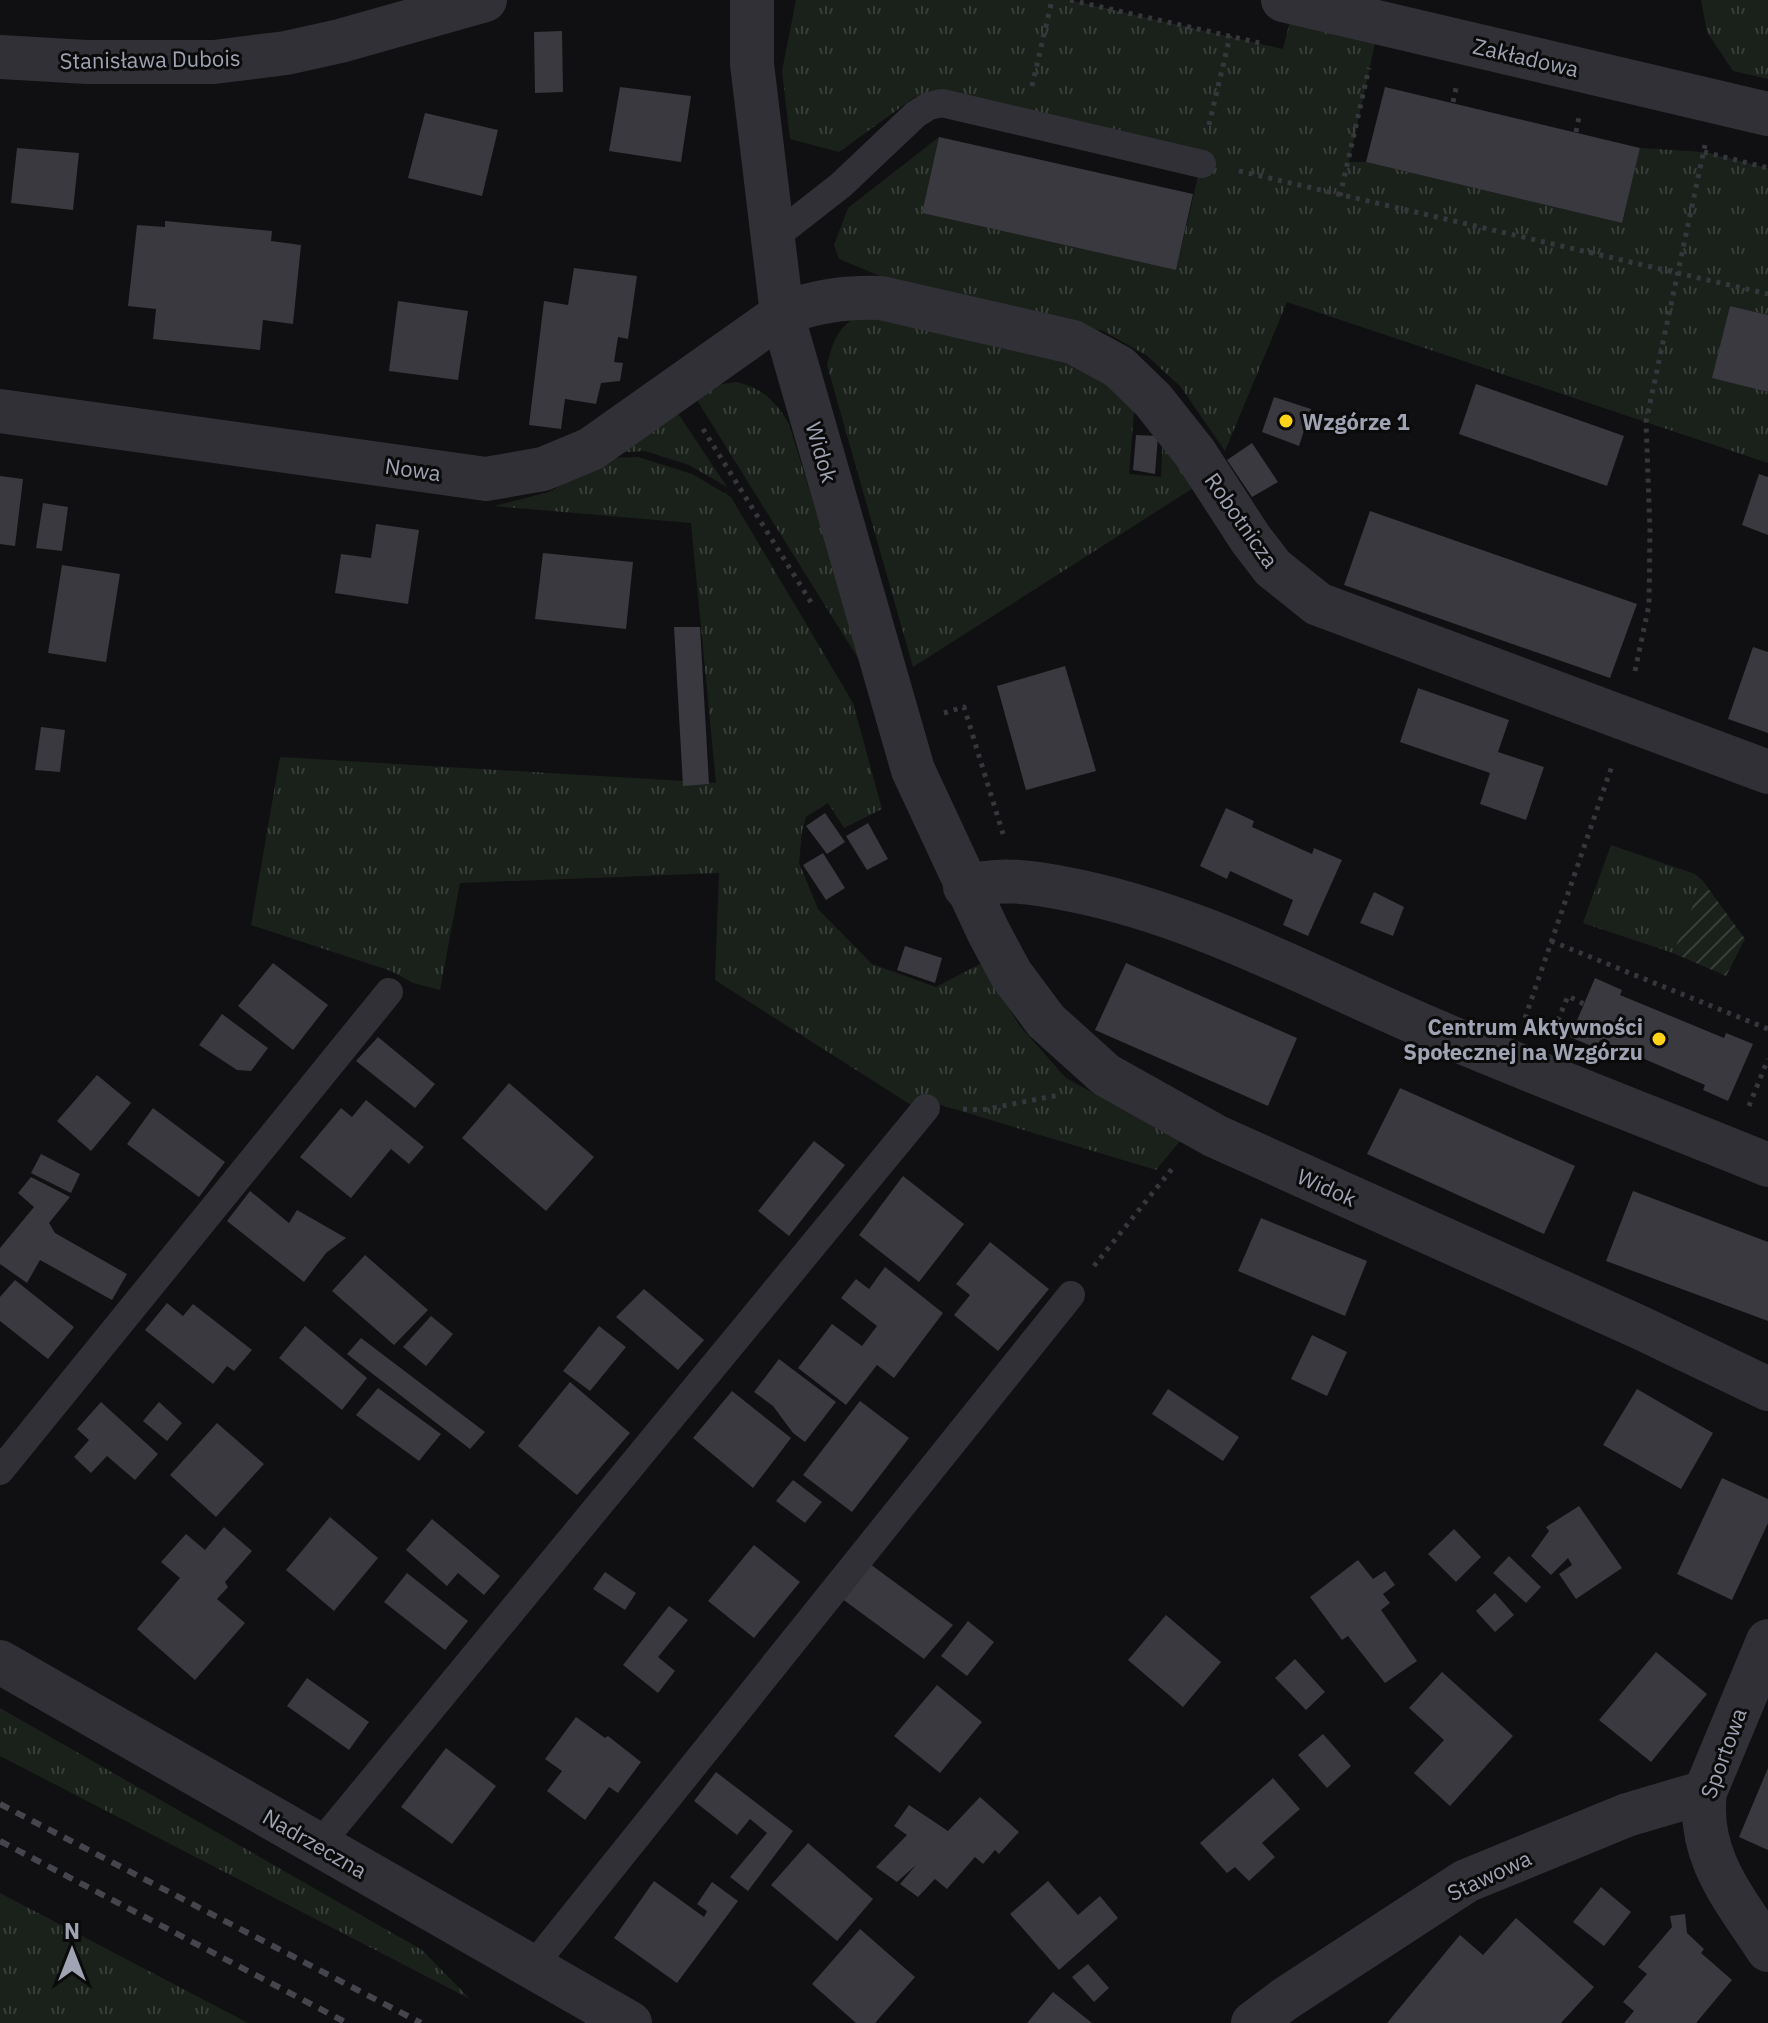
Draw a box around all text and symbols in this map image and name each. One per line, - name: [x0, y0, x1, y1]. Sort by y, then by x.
- street label: Zakładowa: [1470, 31, 1582, 83]
- street label: Stanisława Dubois: [59, 43, 241, 75]
- place label: Wzgórze 1: [1302, 407, 1410, 436]
- marker: Wzgórze 1: [1277, 412, 1295, 430]
- street label: Widok: [800, 418, 845, 486]
- street label: Nowa: [383, 451, 443, 487]
- street label: Robotnicza: [1199, 467, 1286, 574]
- place label: Centrum Aktywności Społecznej na Wzgórzu: [1403, 1012, 1643, 1066]
- marker: Centrum Aktywności Społecznej na Wzgórzu: [1650, 1030, 1668, 1048]
- street label: Widok: [1293, 1161, 1361, 1213]
- street label: Sportowa: [1693, 1703, 1753, 1802]
- street label: Nadrzeczna: [258, 1802, 373, 1885]
- street label: Stawowa: [1442, 1843, 1536, 1907]
- north arrow: [32, 1911, 112, 1991]
- text: N: [64, 1916, 80, 1945]

